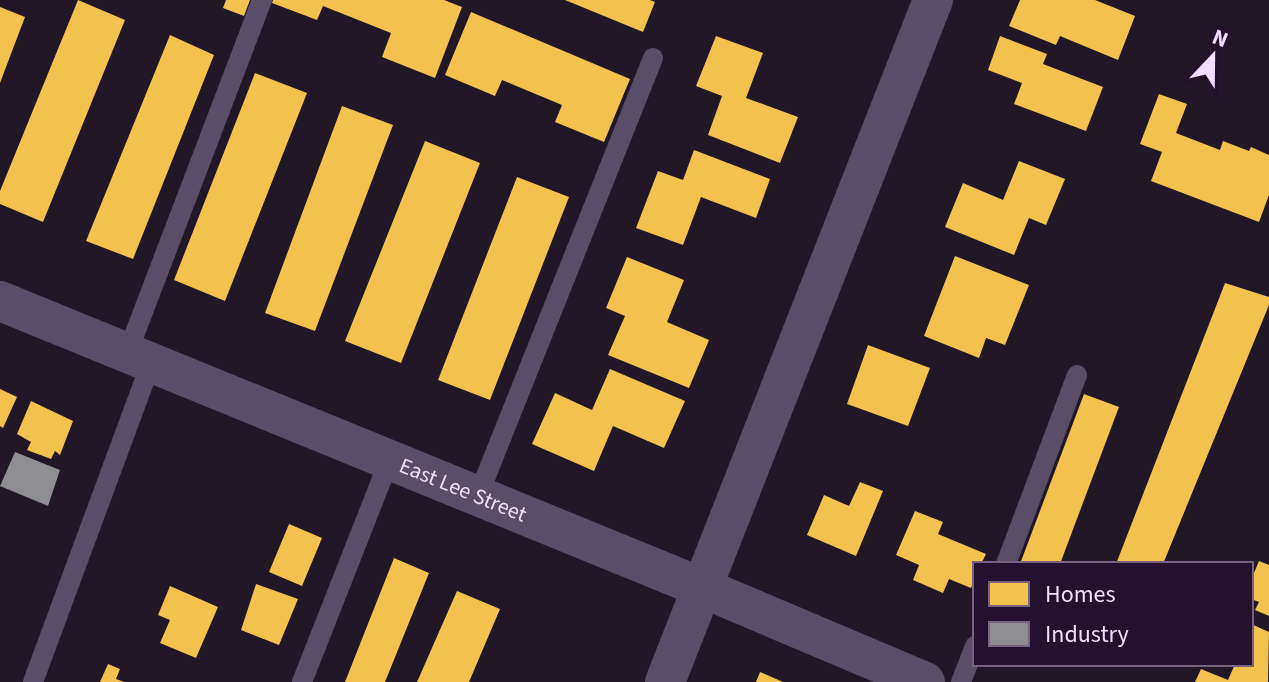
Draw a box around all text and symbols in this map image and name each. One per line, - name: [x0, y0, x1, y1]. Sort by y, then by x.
- north arrow: [1173, 16, 1253, 96]
- text: N: [1207, 21, 1233, 56]
- street label: East Lee Street: [394, 450, 532, 531]
- legend: [973, 562, 1253, 666]
- text: Homes: [1045, 577, 1116, 612]
- text: Industry: [1045, 617, 1129, 652]

